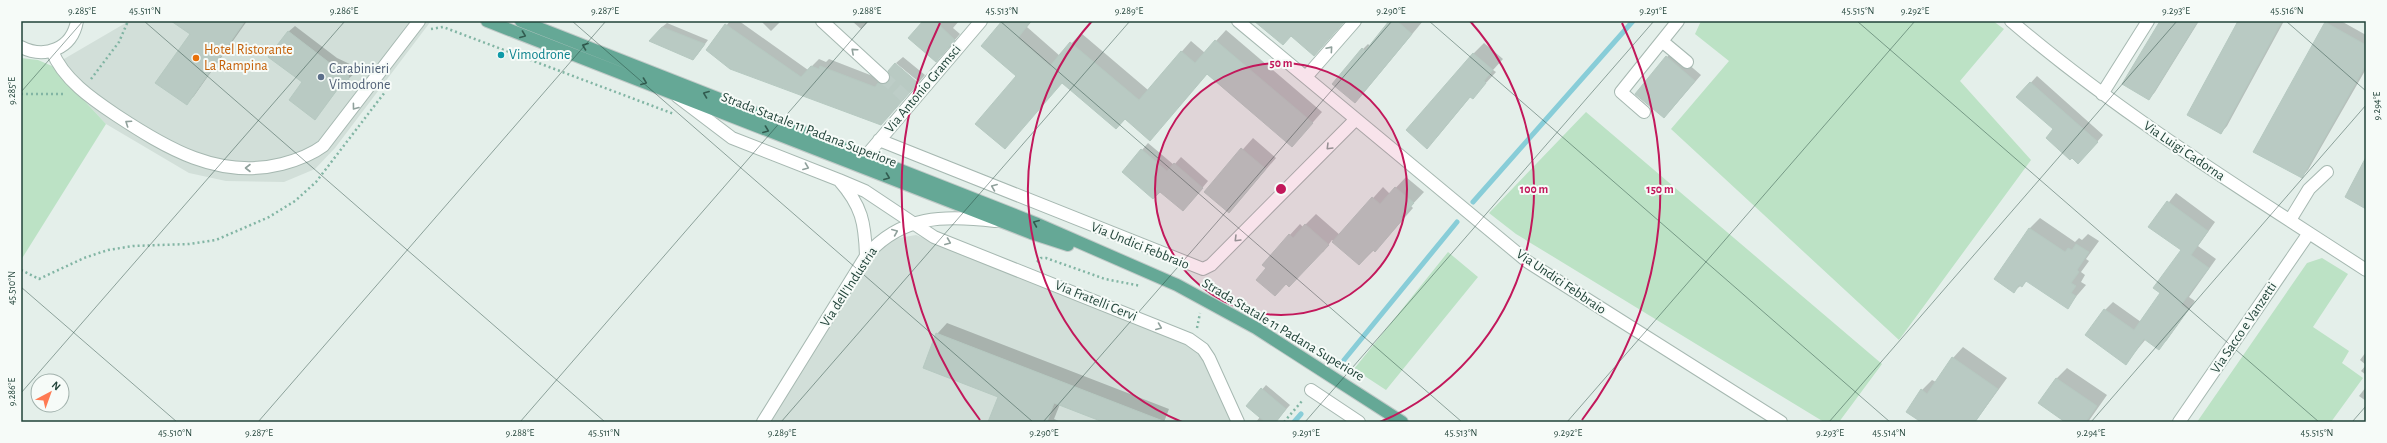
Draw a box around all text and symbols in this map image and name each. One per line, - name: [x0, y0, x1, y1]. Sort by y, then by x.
- text: 9.285°E: [68, 6, 96, 16]
- text: 45.511°N: [129, 6, 161, 16]
- text: 9.286°E: [330, 6, 359, 16]
- text: 9.287°E: [591, 6, 619, 16]
- text: 9.288°E: [853, 6, 882, 16]
- text: 45.513°N: [986, 6, 1018, 16]
- text: 9.289°E: [1115, 6, 1144, 16]
- text: 9.290°E: [1376, 6, 1406, 16]
- text: 9.291°E: [1639, 6, 1667, 16]
- text: 45.515°N: [1842, 6, 1874, 16]
- text: 9.292°E: [1901, 6, 1929, 16]
- text: 9.293°E: [2162, 6, 2190, 16]
- text: 45.516°N: [2270, 6, 2304, 16]
- one-way arrow: [520, 31, 527, 39]
- street label: Via Antonio Gramsci: [882, 42, 964, 136]
- place label: Hotel Ristorante La Rampina: [204, 43, 293, 73]
- one-way arrow: [582, 43, 589, 51]
- one-way arrow: [1326, 47, 1333, 54]
- place label: Vimodrone: [509, 48, 571, 62]
- one-way arrow: [852, 48, 859, 55]
- marker: Vimodrone: [496, 50, 506, 60]
- marker: Hotel Ristorante La Rampina: [191, 53, 201, 63]
- text: 50 m: [1270, 57, 1293, 69]
- place label: Carabinieri Vimodrone: [329, 62, 391, 92]
- marker: Carabinieri Vimodrone: [316, 72, 326, 82]
- text: 9.285°E: [7, 77, 17, 105]
- one-way arrow: [641, 78, 648, 86]
- one-way arrow: [703, 90, 710, 98]
- street label: Strada Statale 11 Padana Superiore: [719, 90, 899, 170]
- text: 9.294°E: [2372, 91, 2382, 120]
- one-way arrow: [352, 103, 359, 110]
- street label: Via Luigi Cadorna: [2141, 119, 2228, 184]
- one-way arrow: [125, 120, 132, 128]
- one-way arrow: [762, 125, 769, 133]
- one-way arrow: [1326, 142, 1334, 150]
- one-way arrow: [803, 163, 810, 171]
- one-way arrow: [245, 164, 251, 172]
- one-way arrow: [883, 172, 890, 180]
- centre of rings: [1274, 182, 1288, 196]
- text: 100 m: [1520, 183, 1548, 195]
- text: 150 m: [1646, 183, 1674, 195]
- one-way arrow: [991, 184, 998, 192]
- one-way arrow: [1032, 220, 1039, 228]
- street label: Via Undici Febbraio: [1089, 220, 1191, 272]
- one-way arrow: [892, 228, 899, 236]
- one-way arrow: [1234, 234, 1242, 242]
- one-way arrow: [943, 237, 951, 245]
- street label: Via dell'Industria: [818, 244, 880, 330]
- street label: Via Undici Febbraio: [1514, 247, 1608, 317]
- text: 45.510°N: [7, 271, 17, 305]
- street label: Strada Statale 11 Padana Superiore: [1199, 276, 1367, 384]
- street label: Via Fratelli Cervi: [1053, 278, 1139, 324]
- street label: Via Sacco e Vanzetti: [2208, 280, 2280, 376]
- one-way arrow: [1156, 322, 1163, 330]
- north arrow: [30, 373, 70, 413]
- text: 9.286°E: [7, 377, 17, 406]
- text: N: [50, 379, 63, 392]
- text: 45.510°N: [158, 428, 192, 438]
- text: 9.287°E: [245, 428, 273, 438]
- text: 9.288°E: [506, 428, 535, 438]
- text: 45.511°N: [588, 428, 620, 438]
- text: 9.289°E: [768, 428, 797, 438]
- text: 9.290°E: [1029, 428, 1059, 438]
- text: 9.291°E: [1292, 428, 1320, 438]
- text: 45.513°N: [1445, 428, 1477, 438]
- text: 9.292°E: [1554, 428, 1582, 438]
- text: 9.293°E: [1816, 428, 1844, 438]
- text: 45.514°N: [1872, 428, 1906, 438]
- text: 9.294°E: [2077, 428, 2106, 438]
- text: 45.515°N: [2301, 428, 2333, 438]

